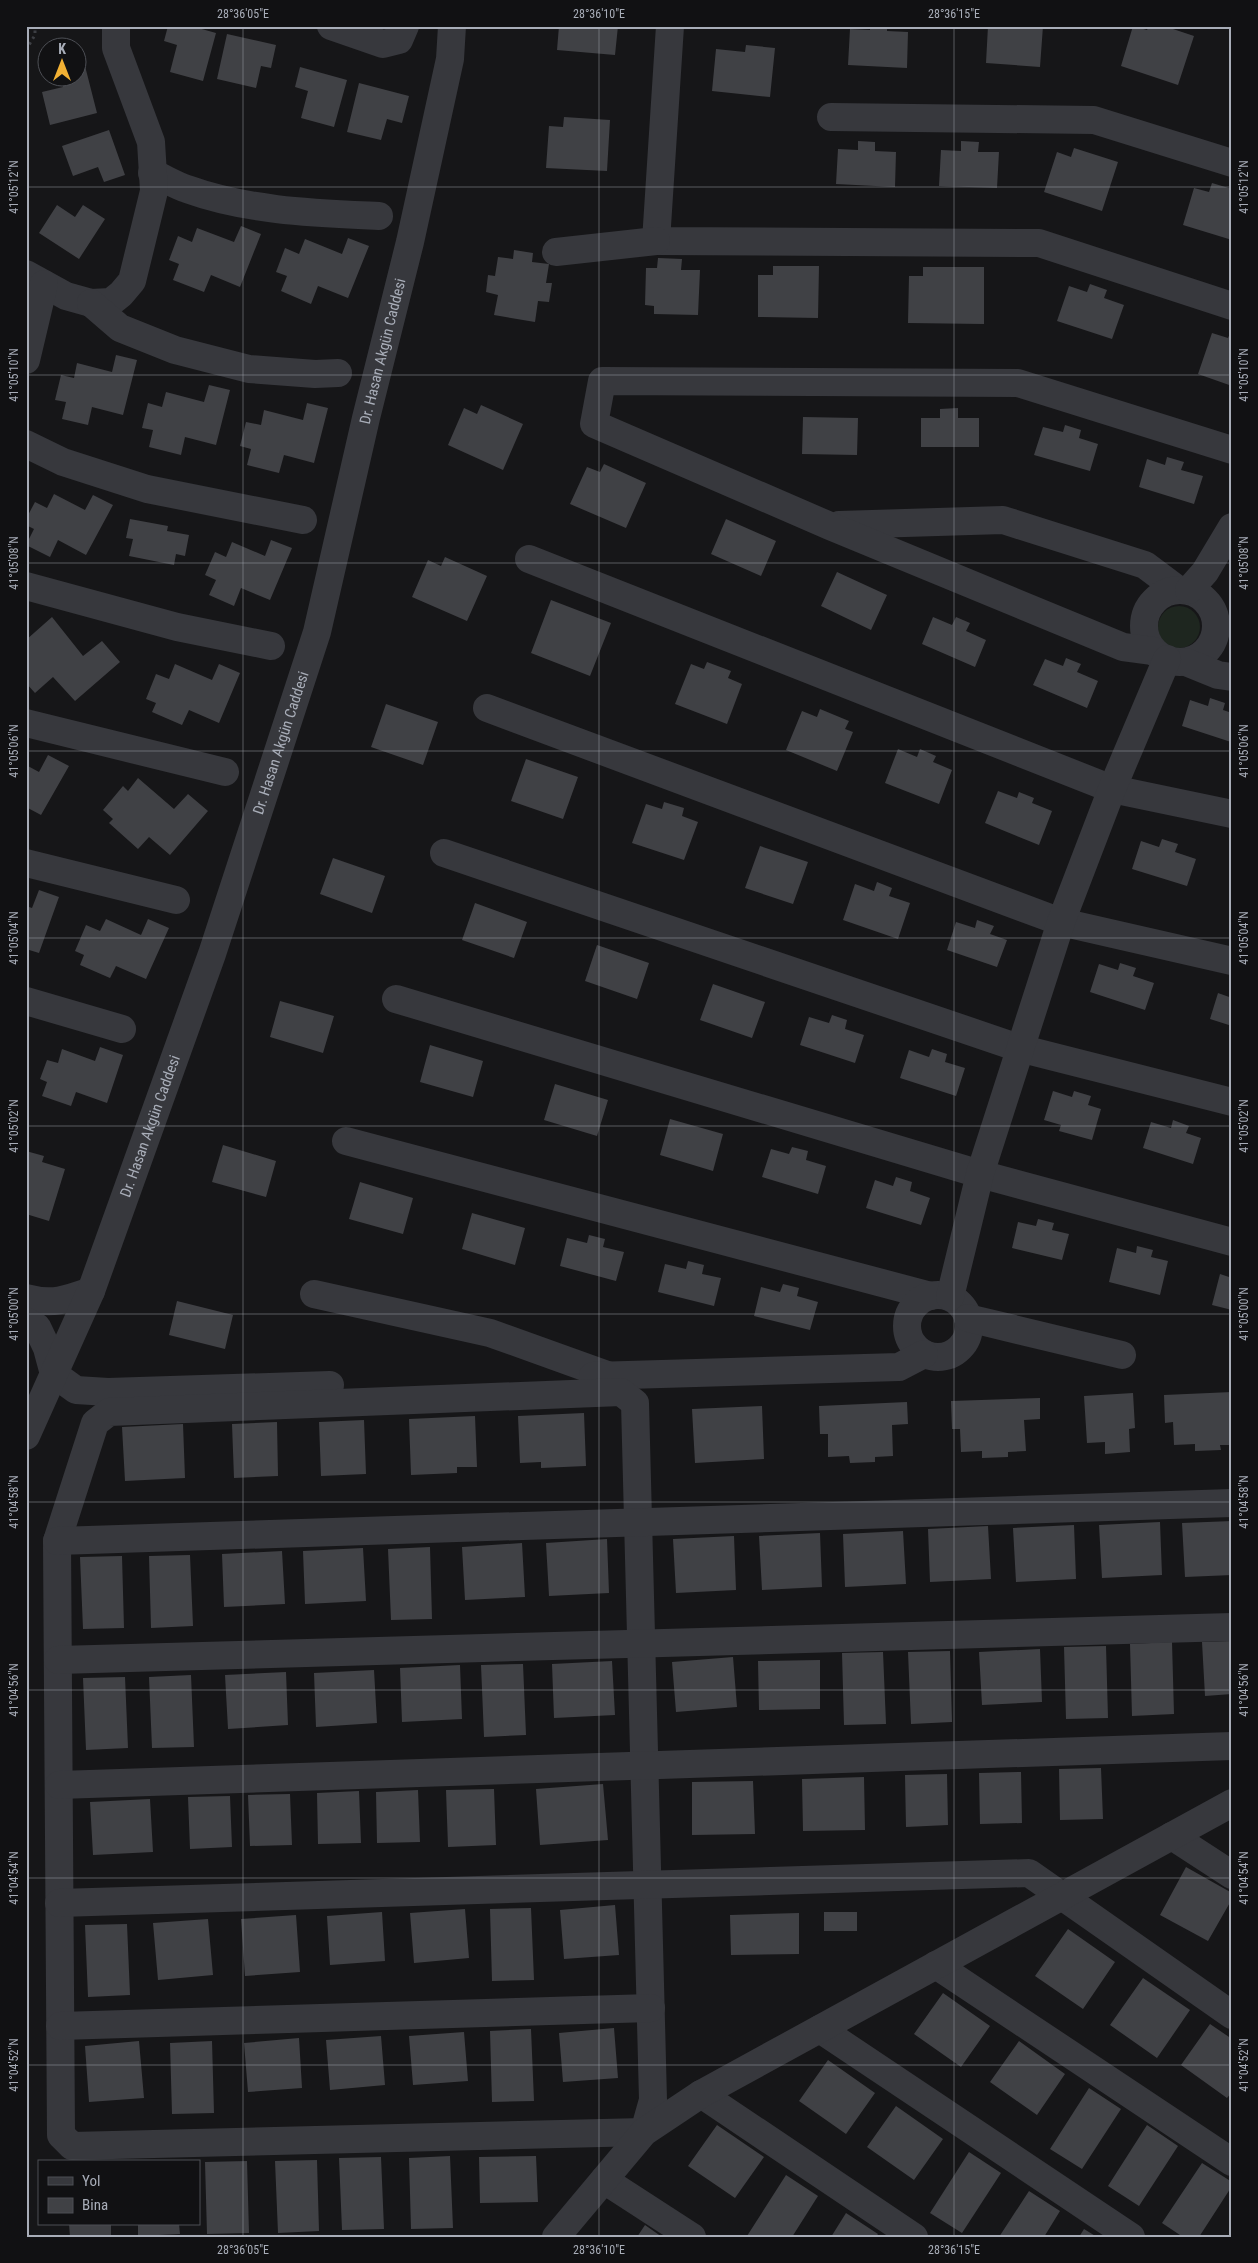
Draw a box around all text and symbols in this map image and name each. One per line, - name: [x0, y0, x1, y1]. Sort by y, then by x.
- text: 28°36'05"E: [217, 7, 269, 21]
- text: 28°36'10"E: [573, 7, 625, 21]
- text: 28°36'15"E: [928, 7, 980, 21]
- north arrow: [38, 38, 88, 88]
- text: K: [58, 41, 66, 57]
- text: 41°05'12"N: [7, 160, 21, 214]
- text: 41°05'12"N: [1237, 160, 1251, 214]
- street label: Dr. Hasan Akgün Caddesi: [356, 277, 410, 426]
- text: 41°05'10"N: [7, 348, 21, 402]
- text: 41°05'10"N: [1237, 348, 1251, 402]
- text: 41°05'08"N: [7, 536, 21, 590]
- text: 41°05'08"N: [1237, 536, 1251, 590]
- street label: Dr. Hasan Akgün Caddesi: [249, 669, 313, 817]
- text: 41°05'06"N: [7, 724, 21, 778]
- text: 41°05'06"N: [1237, 724, 1251, 778]
- text: 41°05'04"N: [7, 911, 21, 965]
- text: 41°05'04"N: [1237, 911, 1251, 965]
- street label: Dr. Hasan Akgün Caddesi: [116, 1053, 184, 1200]
- text: 41°05'02"N: [7, 1099, 21, 1153]
- text: 41°05'02"N: [1237, 1099, 1251, 1153]
- text: 41°05'00"N: [7, 1287, 21, 1341]
- text: 41°05'00"N: [1237, 1287, 1251, 1341]
- text: 41°04'58"N: [7, 1475, 21, 1529]
- text: 41°04'58"N: [1237, 1475, 1251, 1529]
- text: 41°04'56"N: [7, 1663, 21, 1717]
- text: 41°04'56"N: [1237, 1663, 1251, 1717]
- text: 41°04'54"N: [7, 1851, 21, 1905]
- text: 41°04'54"N: [1237, 1851, 1251, 1905]
- text: 41°04'52"N: [7, 2038, 21, 2092]
- text: 41°04'52"N: [1237, 2038, 1251, 2092]
- legend: [38, 2160, 200, 2226]
- text: Yol: [82, 2172, 100, 2190]
- text: Bina: [82, 2196, 108, 2214]
- text: 28°36'05"E: [217, 2243, 269, 2257]
- text: 28°36'10"E: [573, 2243, 625, 2257]
- text: 28°36'15"E: [928, 2243, 980, 2257]

